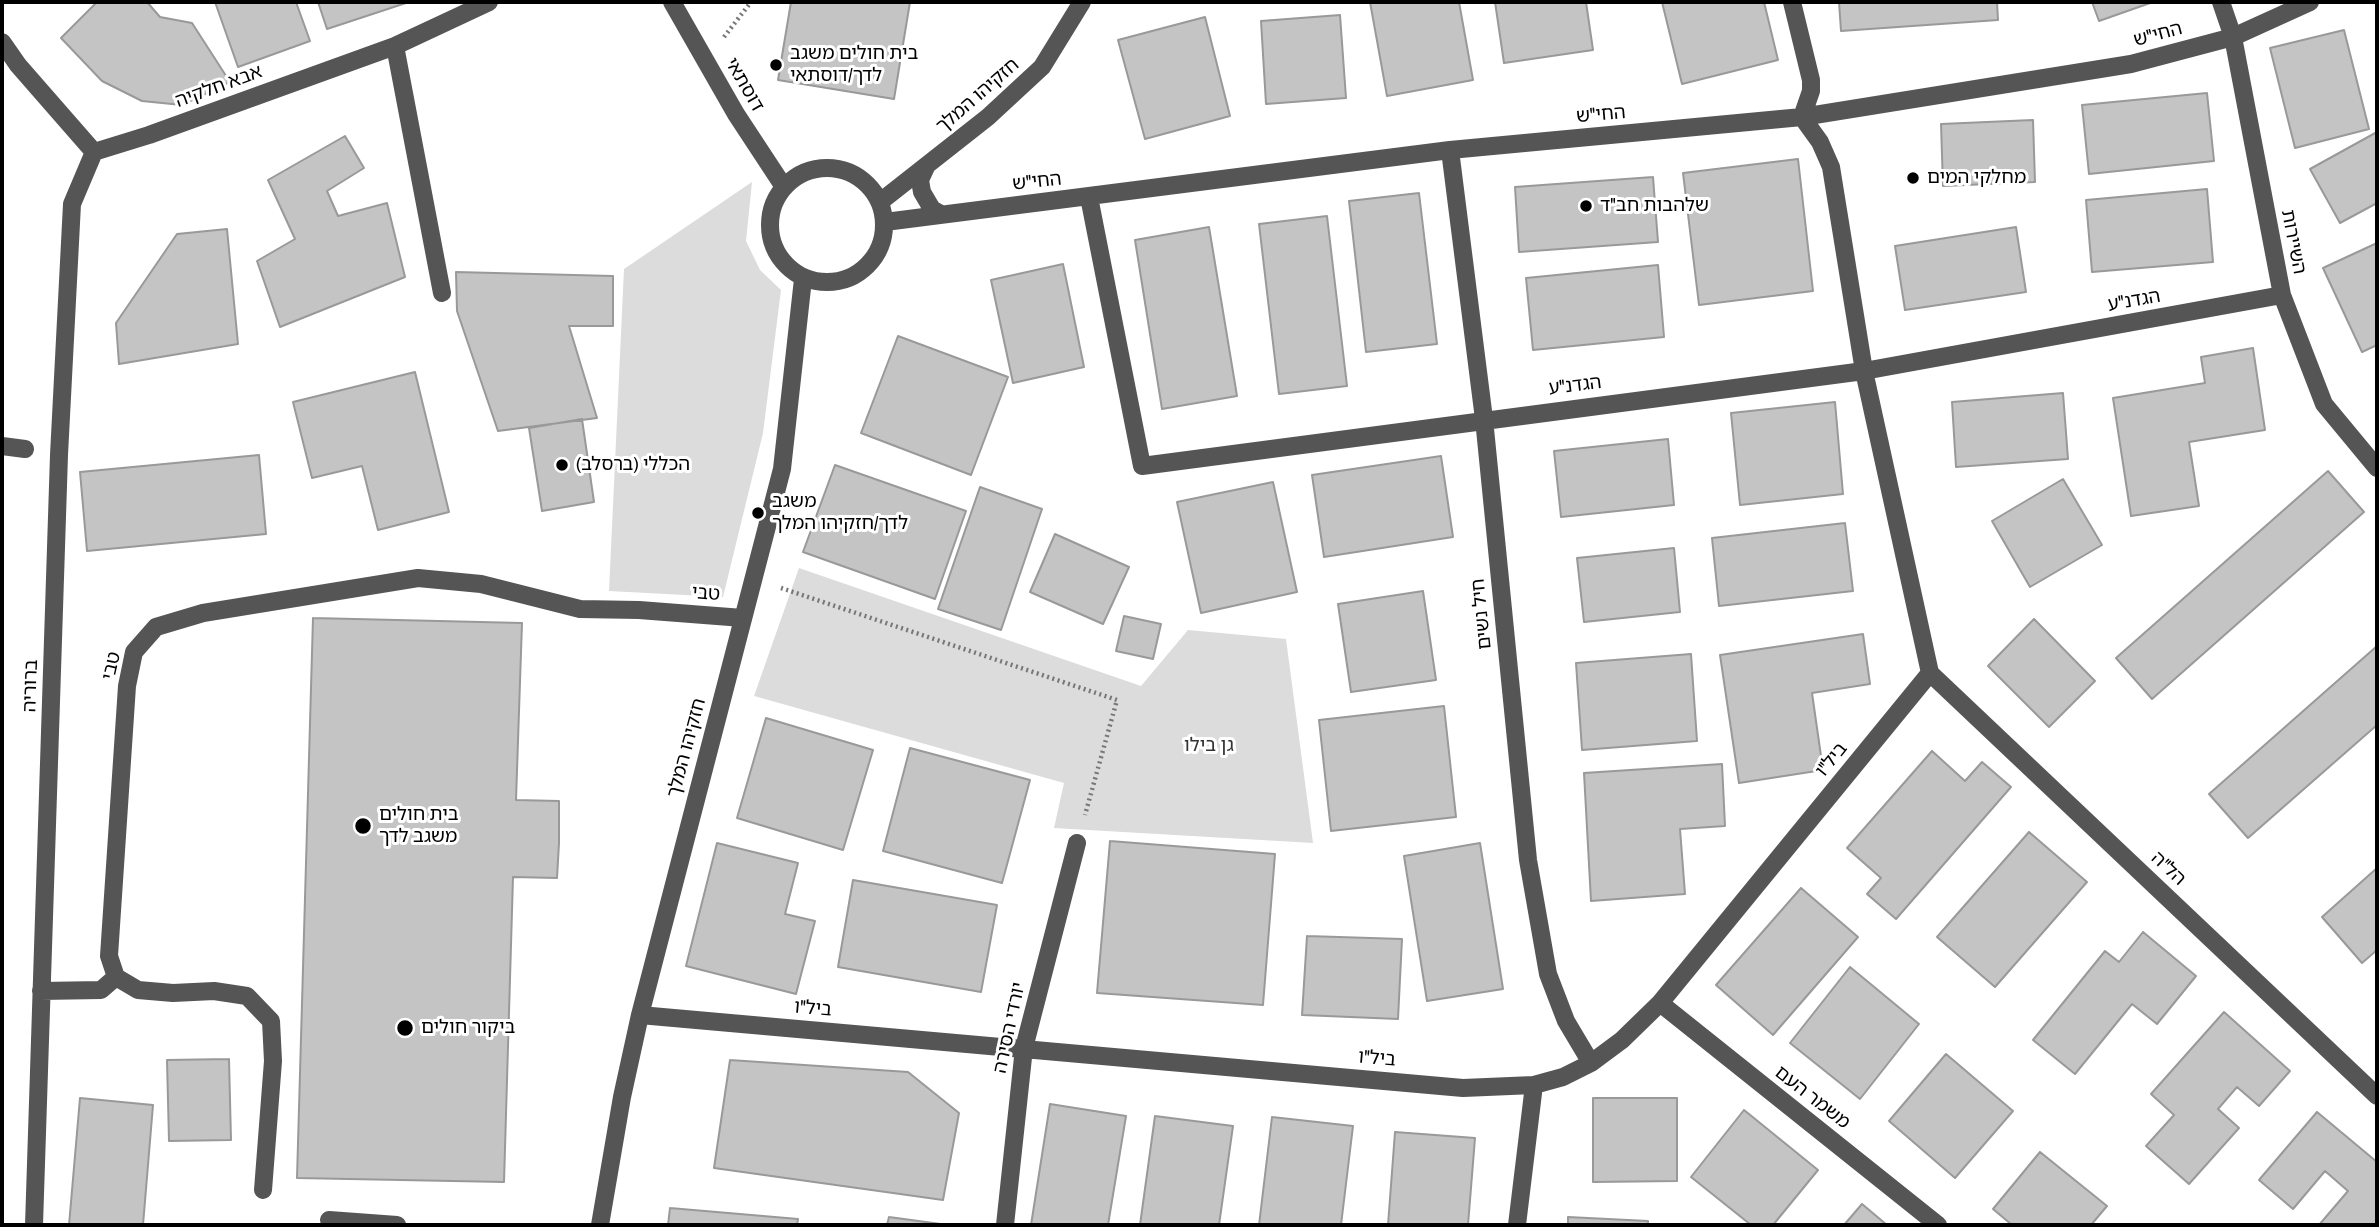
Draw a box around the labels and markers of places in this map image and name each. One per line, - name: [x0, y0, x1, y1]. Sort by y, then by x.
- place label: בית חולים משגב לדך/דוסתאי: [790, 43, 918, 87]
- marker: בית חולים משגב לדך/דוסתאי: [768, 57, 784, 73]
- place label: מחלקי המים: [1927, 167, 2026, 189]
- marker: מחלקי המים: [1905, 170, 1921, 186]
- place label: שלהבות חב"ד: [1600, 195, 1709, 217]
- marker: שלהבות חב"ד: [1578, 198, 1594, 214]
- place label: הכללי (ברסלב): [576, 454, 690, 476]
- marker: הכללי (ברסלב): [554, 457, 570, 473]
- place label: משגב לדך/חזקיהו המלך: [772, 491, 908, 535]
- marker: משגב לדך/חזקיהו המלך: [750, 505, 766, 521]
- place label: בית חולים משגב לדך: [379, 804, 459, 848]
- marker: בית חולים משגב לדך: [353, 816, 373, 836]
- place label: ביקור חולים: [421, 1017, 515, 1039]
- marker: ביקור חולים: [395, 1018, 415, 1038]

